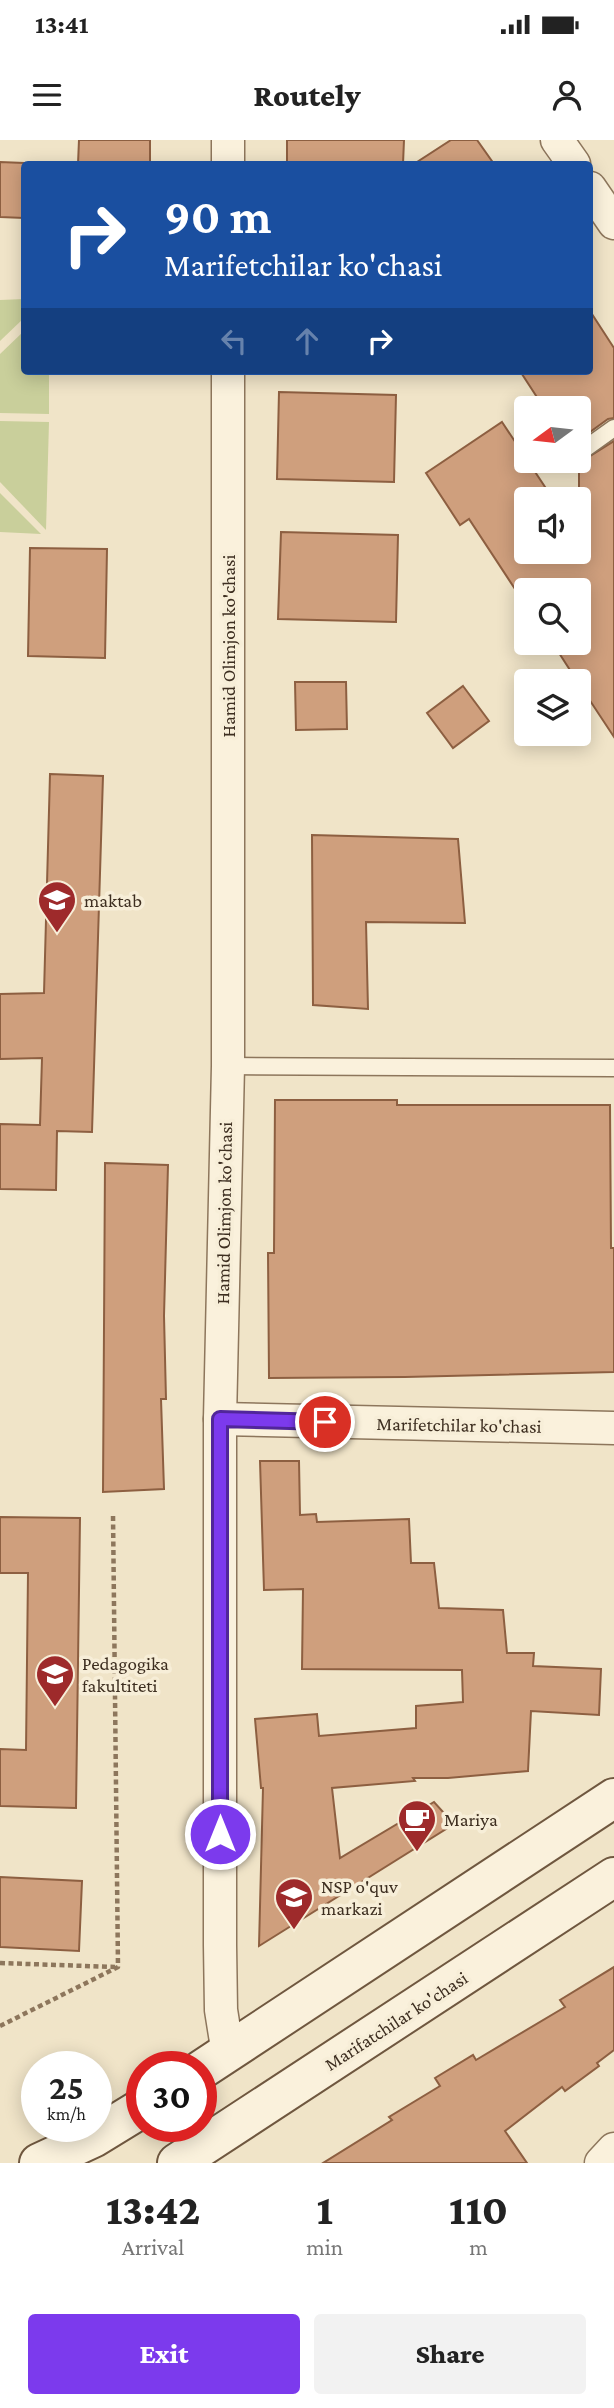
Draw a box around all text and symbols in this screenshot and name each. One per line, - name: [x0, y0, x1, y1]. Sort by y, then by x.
- text: 13:41: [35, 10, 88, 39]
- icon: menu: [28, 76, 66, 114]
- icon: person: [548, 76, 586, 114]
- text: Routely: [253, 77, 361, 113]
- icon: right: [49, 189, 140, 280]
- text: 90 m: [164, 189, 271, 244]
- text: Marifetchilar ko'chasi: [164, 247, 442, 283]
- icon: left: [215, 322, 253, 360]
- icon: ahead: [288, 322, 326, 360]
- icon: right: [361, 322, 399, 360]
- north arrow: [514, 396, 592, 472]
- map controls: [514, 396, 591, 746]
- button: sound: [514, 487, 591, 564]
- street label: Hamid Olimjon ko'chasi: [218, 555, 240, 737]
- button: search: [514, 578, 591, 655]
- button: layers: [514, 669, 591, 746]
- school or university icon: maktab: [36, 879, 78, 934]
- place label: maktab: [84, 890, 142, 911]
- street label: Hamid Olimjon ko'chasi: [212, 1121, 237, 1305]
- pin: [295, 1392, 355, 1452]
- icon: arrive: [306, 1403, 344, 1441]
- street label: Marifetchilar ko'chasi: [376, 1413, 542, 1437]
- school or university icon: Pedagogika fakultiteti: [34, 1653, 76, 1708]
- place label: Pedagogika fakultiteti: [82, 1653, 169, 1696]
- position arrow: [183, 1797, 257, 1871]
- cafe icon: Mariya: [396, 1798, 438, 1853]
- place label: Mariya: [444, 1809, 498, 1830]
- school or university icon: NSP o'quv markazi: [273, 1876, 315, 1931]
- place label: NSP o'quv markazi: [321, 1876, 398, 1919]
- street label: Marifatchilar ko'chasi: [321, 1967, 471, 2075]
- speed limit sign: 30: [126, 2051, 217, 2142]
- text: 25: [49, 2068, 84, 2107]
- text: km/h: [47, 2104, 86, 2124]
- text: 13:42: [106, 2186, 200, 2233]
- text: 1: [316, 2186, 333, 2233]
- text: 110: [449, 2186, 508, 2233]
- text: Arrival: [122, 2234, 184, 2260]
- text: min: [306, 2234, 343, 2260]
- text: m: [469, 2234, 488, 2260]
- button: Exit: [28, 2314, 300, 2394]
- button: Share: [314, 2314, 586, 2394]

